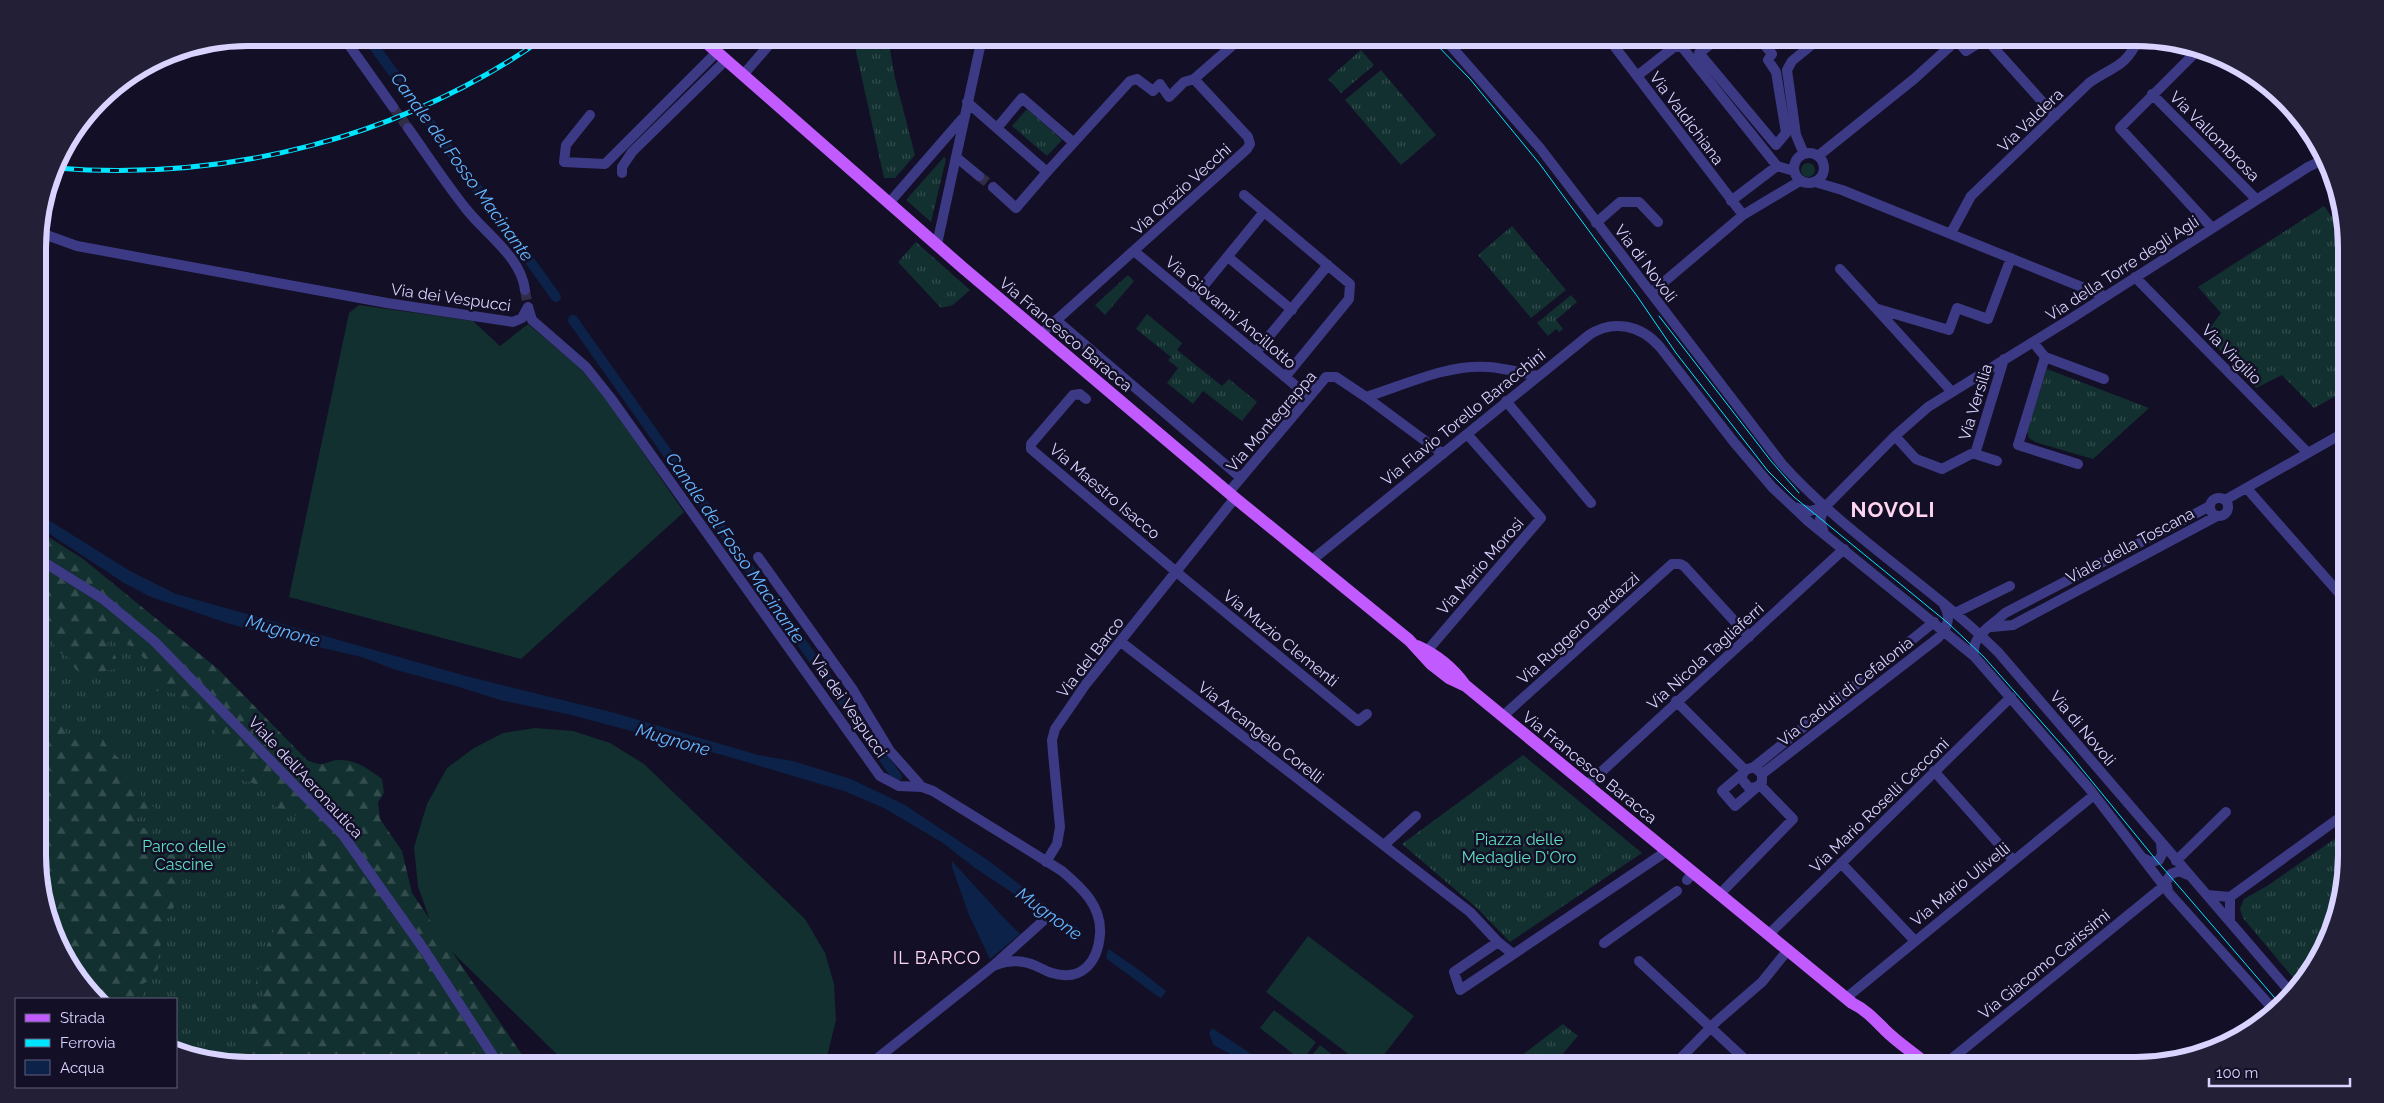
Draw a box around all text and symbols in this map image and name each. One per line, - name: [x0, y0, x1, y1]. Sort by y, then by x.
- water label: Canale del Fosso Macinante: [387, 68, 538, 265]
- street label: Via Valdichiana: [1645, 68, 1728, 169]
- street label: Via Valdera: [1994, 85, 2067, 156]
- street label: Via Vallombrosa: [2166, 87, 2264, 185]
- street label: Via Orazio Vecchi: [1128, 140, 1235, 239]
- street label: Via della Torre degli Agli: [2042, 212, 2202, 325]
- street label: Via di Novoli: [1610, 221, 1681, 306]
- street label: Via Giovanni Ancillotto: [1161, 252, 1300, 373]
- street label: Via Francesco Baracca: [995, 273, 1136, 396]
- street label: Via dei Vespucci: [390, 280, 512, 315]
- street label: Via Virgilio: [2198, 320, 2266, 388]
- street label: Via Flavio Torello Baracchini: [1377, 345, 1549, 490]
- street label: Via Versilia: [1955, 362, 1996, 443]
- street label: Via Montegrappa: [1223, 367, 1320, 476]
- street label: Via Maestro Isacco: [1046, 440, 1164, 543]
- water label: Canale del Fosso Macinante: [661, 448, 810, 647]
- district label: NOVOLI: [1850, 497, 1936, 522]
- street label: Viale della Toscana: [2063, 504, 2197, 587]
- street label: Via Mario Morosi: [1433, 514, 1528, 619]
- street label: Via Ruggero Bardazzi: [1513, 569, 1643, 688]
- street label: Via Muzio Clementi: [1219, 586, 1342, 691]
- street label: Via Nicola Tagliaferri: [1643, 599, 1768, 714]
- water label: Mugnone: [244, 610, 323, 651]
- street label: Via del Barco: [1053, 613, 1128, 702]
- street label: Via Caduti di Cefalonia: [1774, 633, 1917, 750]
- street label: Via dei Vespucci: [806, 651, 891, 761]
- street label: Via Arcangelo Corelli: [1194, 677, 1327, 787]
- street label: Via di Novoli: [2046, 687, 2119, 770]
- street label: Via Francesco Baracca: [1519, 707, 1661, 828]
- street label: Viale dell'Aeronautica: [244, 713, 367, 842]
- water label: Mugnone: [634, 719, 713, 760]
- street label: Via Mario Roselli Cecconi: [1806, 734, 1953, 877]
- park label: Piazza delle Medaglie D'Oro: [1462, 830, 1576, 867]
- park label: Parco delle Cascine: [142, 837, 226, 874]
- street label: Via Mario Ulivelli: [1907, 839, 2014, 930]
- water label: Mugnone: [1012, 883, 1087, 945]
- street label: Via Giacomo Carissimi: [1975, 906, 2114, 1023]
- district label: IL BARCO: [893, 947, 981, 968]
- legend: [15, 998, 178, 1088]
- text: Strada: [60, 1009, 105, 1027]
- text: Ferrovia: [60, 1034, 116, 1052]
- scale bar: [2209, 1056, 2350, 1088]
- text: Acqua: [60, 1059, 104, 1077]
- text: 100 m: [2216, 1064, 2258, 1082]

